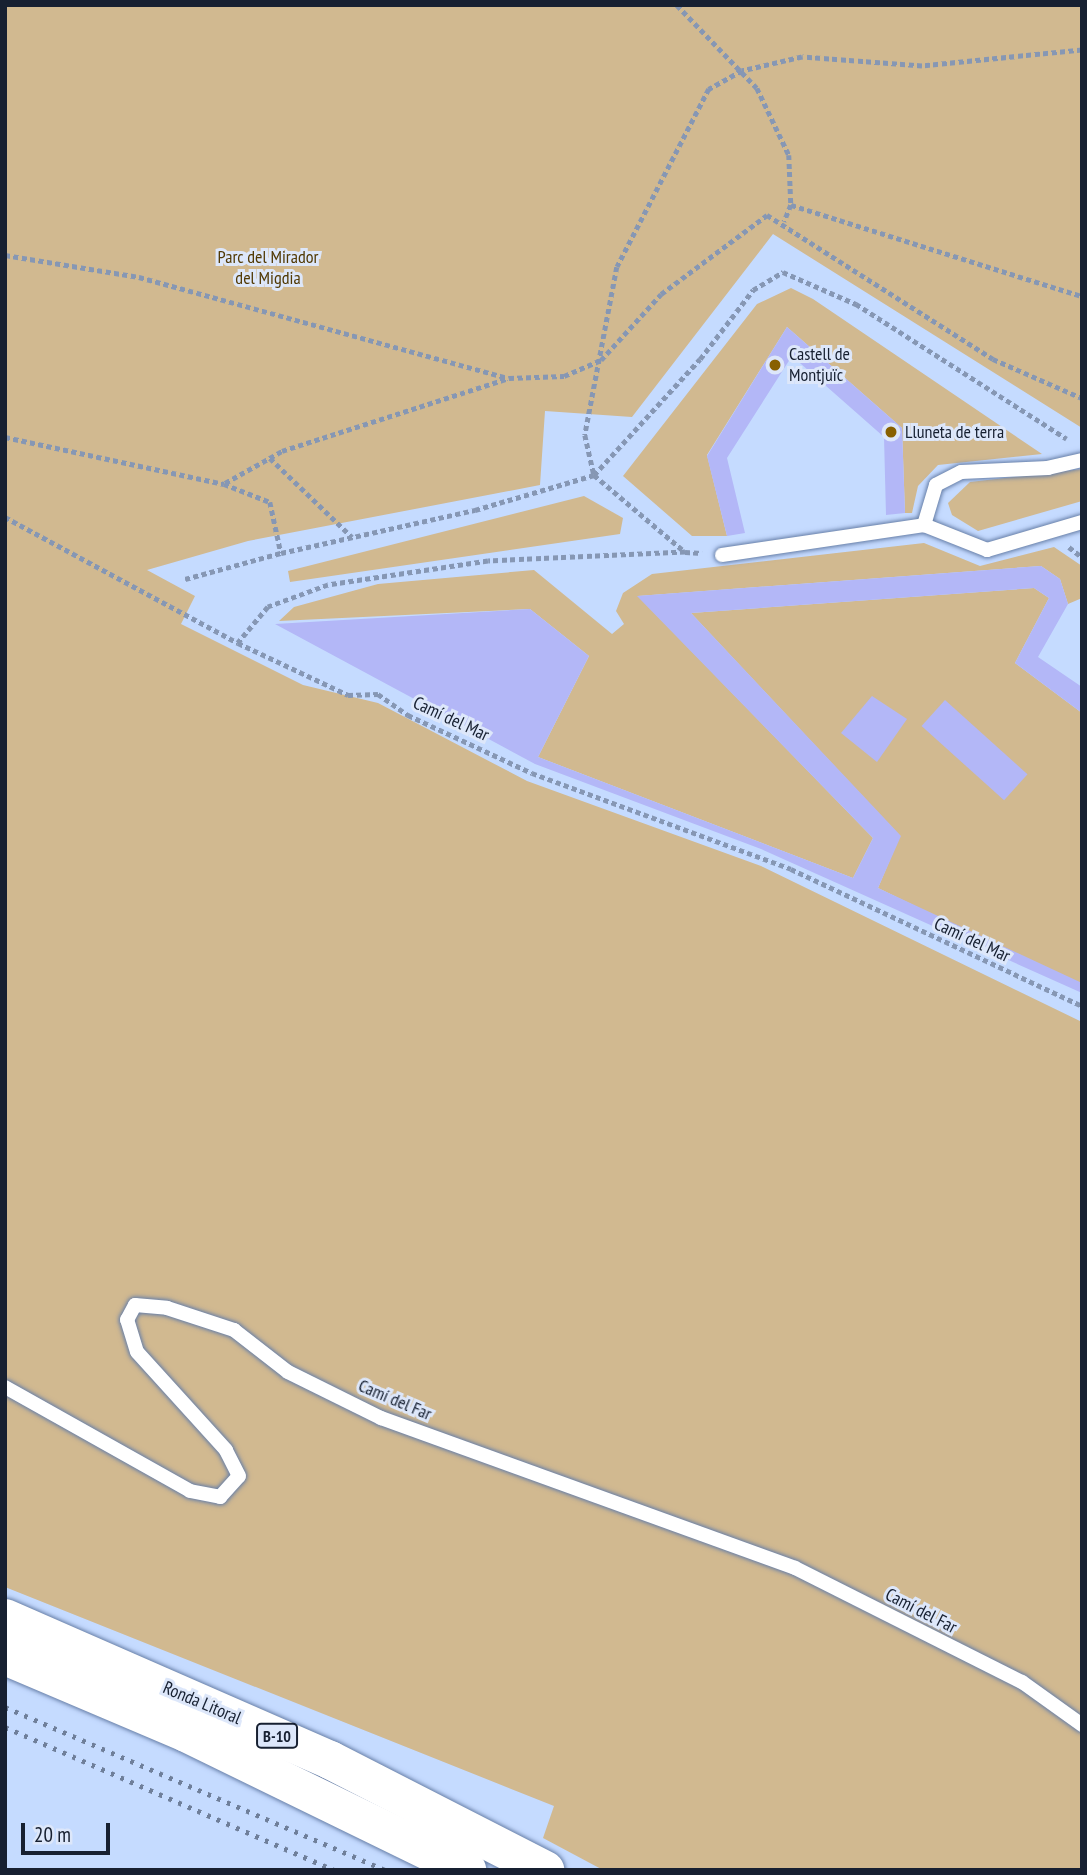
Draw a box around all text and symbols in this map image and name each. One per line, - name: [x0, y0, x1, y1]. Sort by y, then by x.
- park label: Parc del Mirador del Migdia: [217, 247, 319, 290]
- place label: Castell de Montjuïc: [789, 344, 850, 386]
- marker: Castell de Montjuïc: [767, 357, 783, 373]
- place label: Lluneta de terra: [905, 421, 1004, 443]
- marker: Lluneta de terra: [883, 424, 899, 440]
- street label: Camí del Mar: [410, 692, 492, 746]
- street label: Camí del Mar: [931, 913, 1013, 967]
- street label: Camí del Far: [355, 1375, 435, 1425]
- street label: Camí del Far: [882, 1584, 960, 1638]
- street label: Ronda Litoral: [160, 1677, 244, 1729]
- road number: B-10: [256, 1724, 298, 1748]
- scale bar: [24, 1808, 114, 1852]
- text: 20 m: [34, 1821, 71, 1848]

